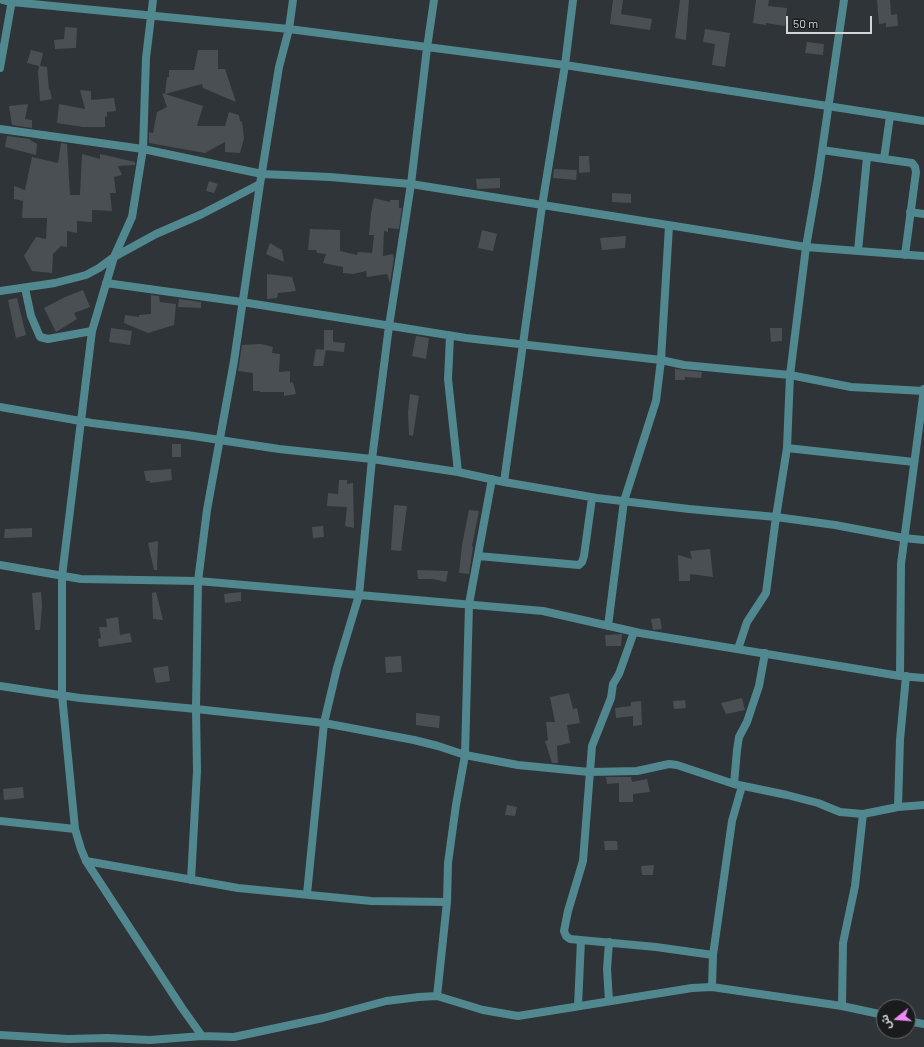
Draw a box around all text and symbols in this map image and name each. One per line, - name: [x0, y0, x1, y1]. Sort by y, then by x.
- scale bar: [788, 8, 874, 34]
- text: 50 m: [793, 16, 818, 30]
- north arrow: [876, 999, 916, 1039]
- text: ش: [877, 1013, 893, 1031]

